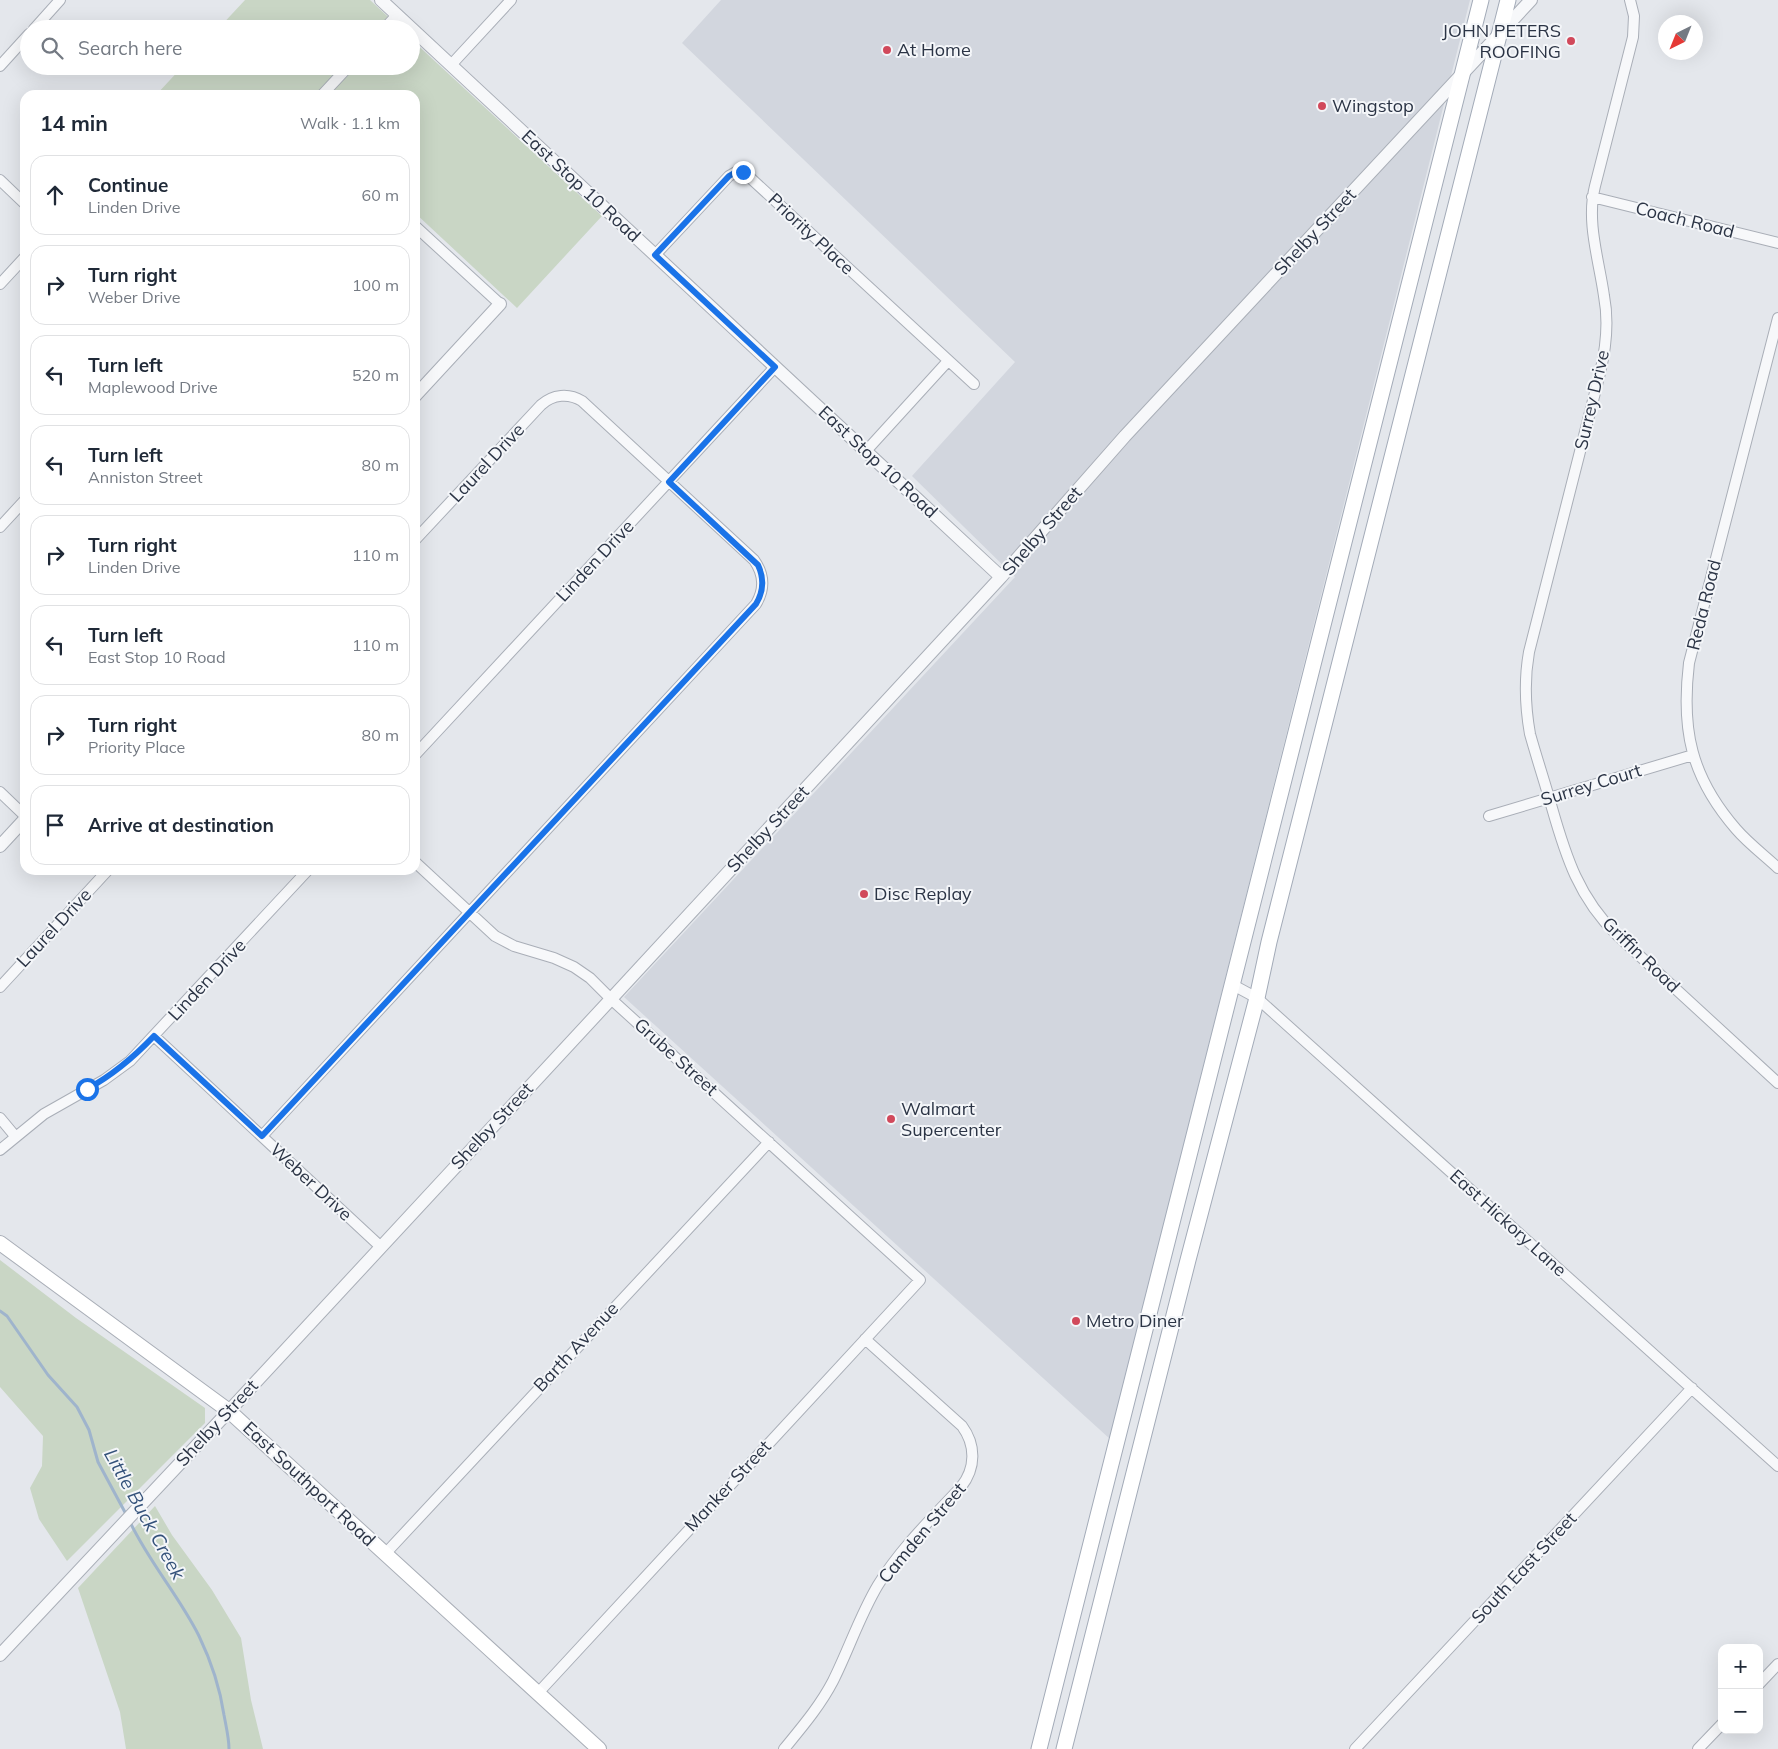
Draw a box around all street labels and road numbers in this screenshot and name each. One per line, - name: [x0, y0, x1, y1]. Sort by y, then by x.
- street label: East Stop 10 Road: [517, 124, 646, 247]
- street label: Shelby Street: [1269, 183, 1361, 280]
- street label: Priority Place: [763, 188, 859, 279]
- street label: Coach Road: [1633, 196, 1737, 243]
- street label: Surrey Drive: [1569, 348, 1614, 452]
- street label: East Stop 10 Road: [814, 400, 943, 523]
- street label: Laurel Drive: [444, 418, 529, 507]
- street label: Shelby Street: [997, 481, 1087, 580]
- street label: Linden Drive: [551, 515, 638, 607]
- street label: Reda Road: [1681, 557, 1726, 653]
- street label: Surrey Court: [1538, 758, 1644, 811]
- street label: Shelby Street: [722, 780, 814, 877]
- street label: Laurel Drive: [11, 883, 96, 972]
- street label: Griffin Road: [1598, 912, 1685, 997]
- street label: Linden Drive: [163, 934, 250, 1026]
- street label: Grube Street: [630, 1013, 723, 1100]
- street label: Shelby Street: [446, 1077, 538, 1174]
- street label: Weber Drive: [265, 1138, 357, 1226]
- street label: East Hickory Lane: [1445, 1164, 1572, 1281]
- street label: Barth Avenue: [528, 1297, 623, 1396]
- street label: Shelby Street: [171, 1374, 263, 1471]
- street label: East Southport Road: [238, 1416, 380, 1551]
- street label: Manker Street: [679, 1435, 776, 1536]
- street label: Camden Street: [873, 1478, 970, 1588]
- street label: South East Street: [1466, 1507, 1581, 1628]

